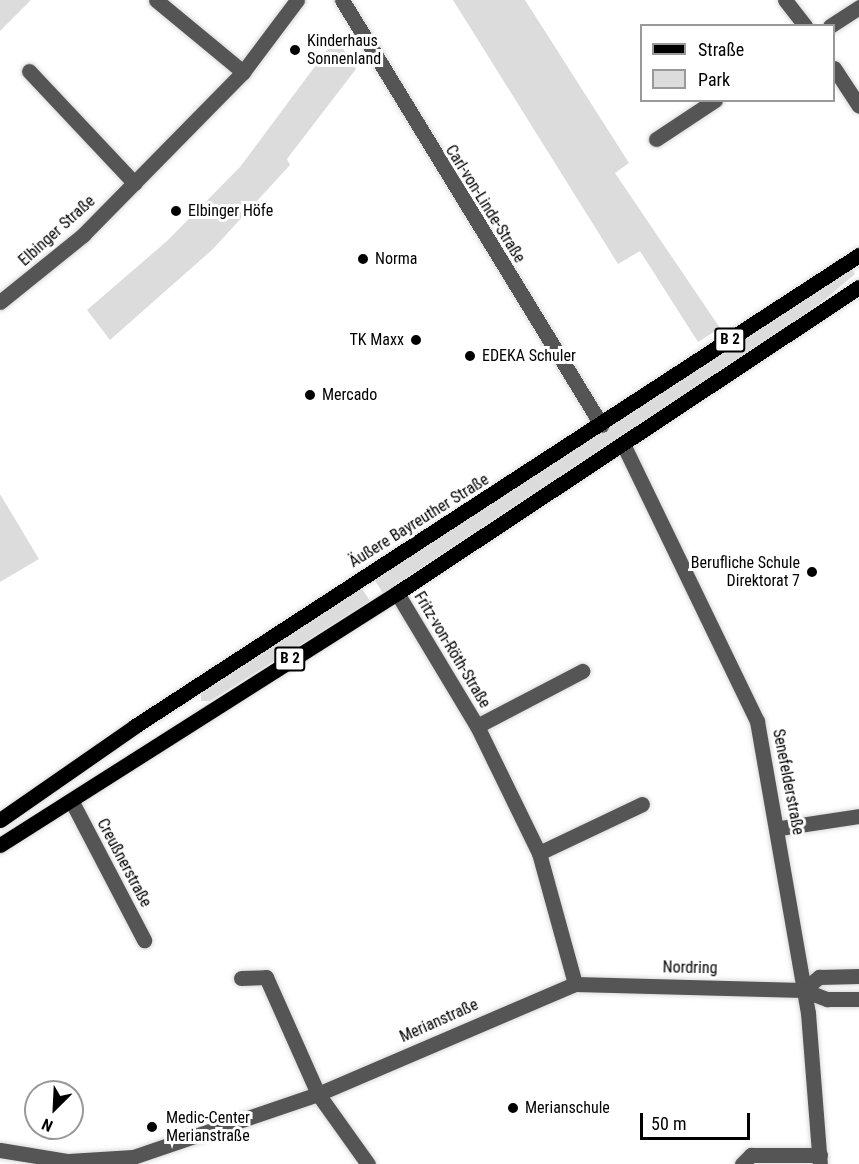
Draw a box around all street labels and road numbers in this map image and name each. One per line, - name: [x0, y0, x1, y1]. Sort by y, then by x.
- street label: Carl-von-Linde-Straße: [441, 142, 529, 266]
- street label: Elbinger Straße: [15, 192, 99, 270]
- road number: B 2: [714, 328, 746, 352]
- street label: Äußere Bayreuther Straße: [346, 470, 492, 572]
- street label: Fritz-von-Röth-Straße: [410, 588, 494, 712]
- road number: B 2: [274, 647, 306, 671]
- street label: Senefelderstraße: [768, 727, 808, 837]
- street label: Creußnerstraße: [93, 815, 155, 911]
- street label: Nordring: [662, 958, 718, 978]
- street label: Merianstraße: [397, 995, 481, 1047]

